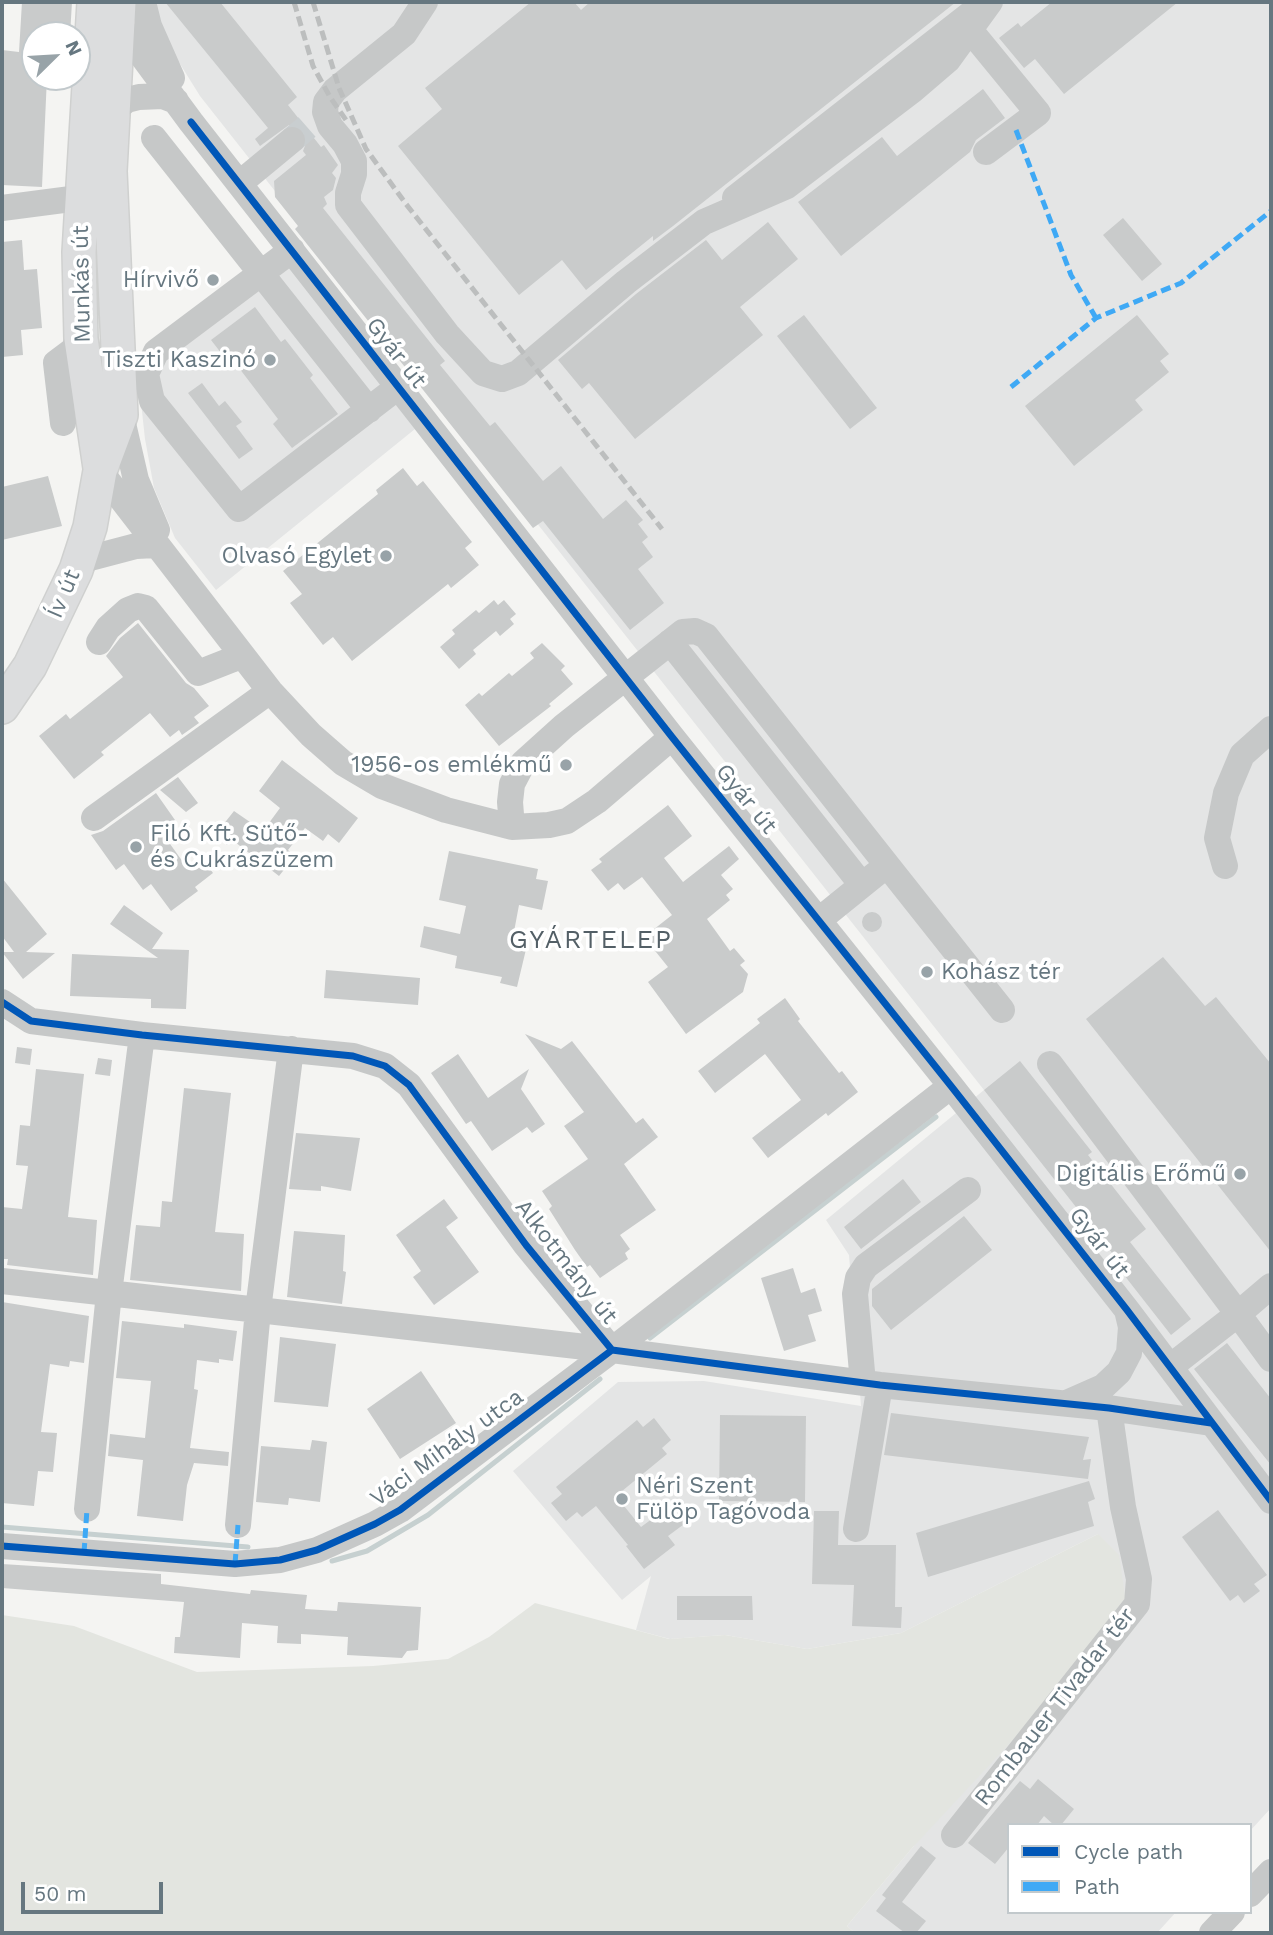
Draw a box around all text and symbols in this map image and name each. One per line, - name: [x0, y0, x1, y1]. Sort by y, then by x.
- north arrow: [21, 21, 91, 91]
- text: N: [60, 37, 87, 59]
- street label: Munkás út: [67, 225, 97, 343]
- place label: Hírvivő: [123, 266, 199, 294]
- marker: Hírvivő: [205, 272, 221, 288]
- street label: Gyár út: [360, 312, 432, 394]
- place label: Tiszti Kaszinó: [102, 346, 256, 374]
- marker: Tiszti Kaszinó: [262, 352, 278, 368]
- place label: Olvasó Egylet: [221, 542, 372, 570]
- marker: Olvasó Egylet: [378, 548, 394, 564]
- street label: Ív út: [41, 565, 87, 623]
- place label: 1956-os emlékmű: [351, 751, 552, 779]
- marker: 1956-os emlékmű: [558, 757, 574, 773]
- street label: Gyár út: [709, 758, 783, 840]
- place label: Filó Kft. Sütő- és Cukrászüzem: [150, 820, 334, 874]
- marker: Filó Kft. Sütő- és Cukrászüzem: [128, 839, 144, 855]
- district label: GYÁRTELEP: [510, 924, 672, 956]
- place label: Kohász tér: [941, 958, 1061, 986]
- marker: Kohász tér: [919, 964, 935, 980]
- place label: Digitális Erőmű: [1056, 1160, 1226, 1188]
- marker: Digitális Erőmű: [1232, 1166, 1248, 1182]
- street label: Alkotmány út: [509, 1194, 623, 1330]
- street label: Gyár út: [1063, 1202, 1135, 1284]
- street label: Váci Mihály utca: [365, 1383, 529, 1513]
- place label: Néri Szent Fülöp Tagóvoda: [636, 1472, 810, 1526]
- marker: Néri Szent Fülöp Tagóvoda: [614, 1491, 630, 1507]
- street label: Rombauer Tivadar tér: [969, 1602, 1141, 1812]
- legend: [1007, 1823, 1252, 1914]
- text: Cycle path: [1074, 1839, 1183, 1864]
- scale bar: [24, 1868, 166, 1912]
- text: Path: [1074, 1874, 1120, 1899]
- text: 50 m: [34, 1881, 86, 1906]

